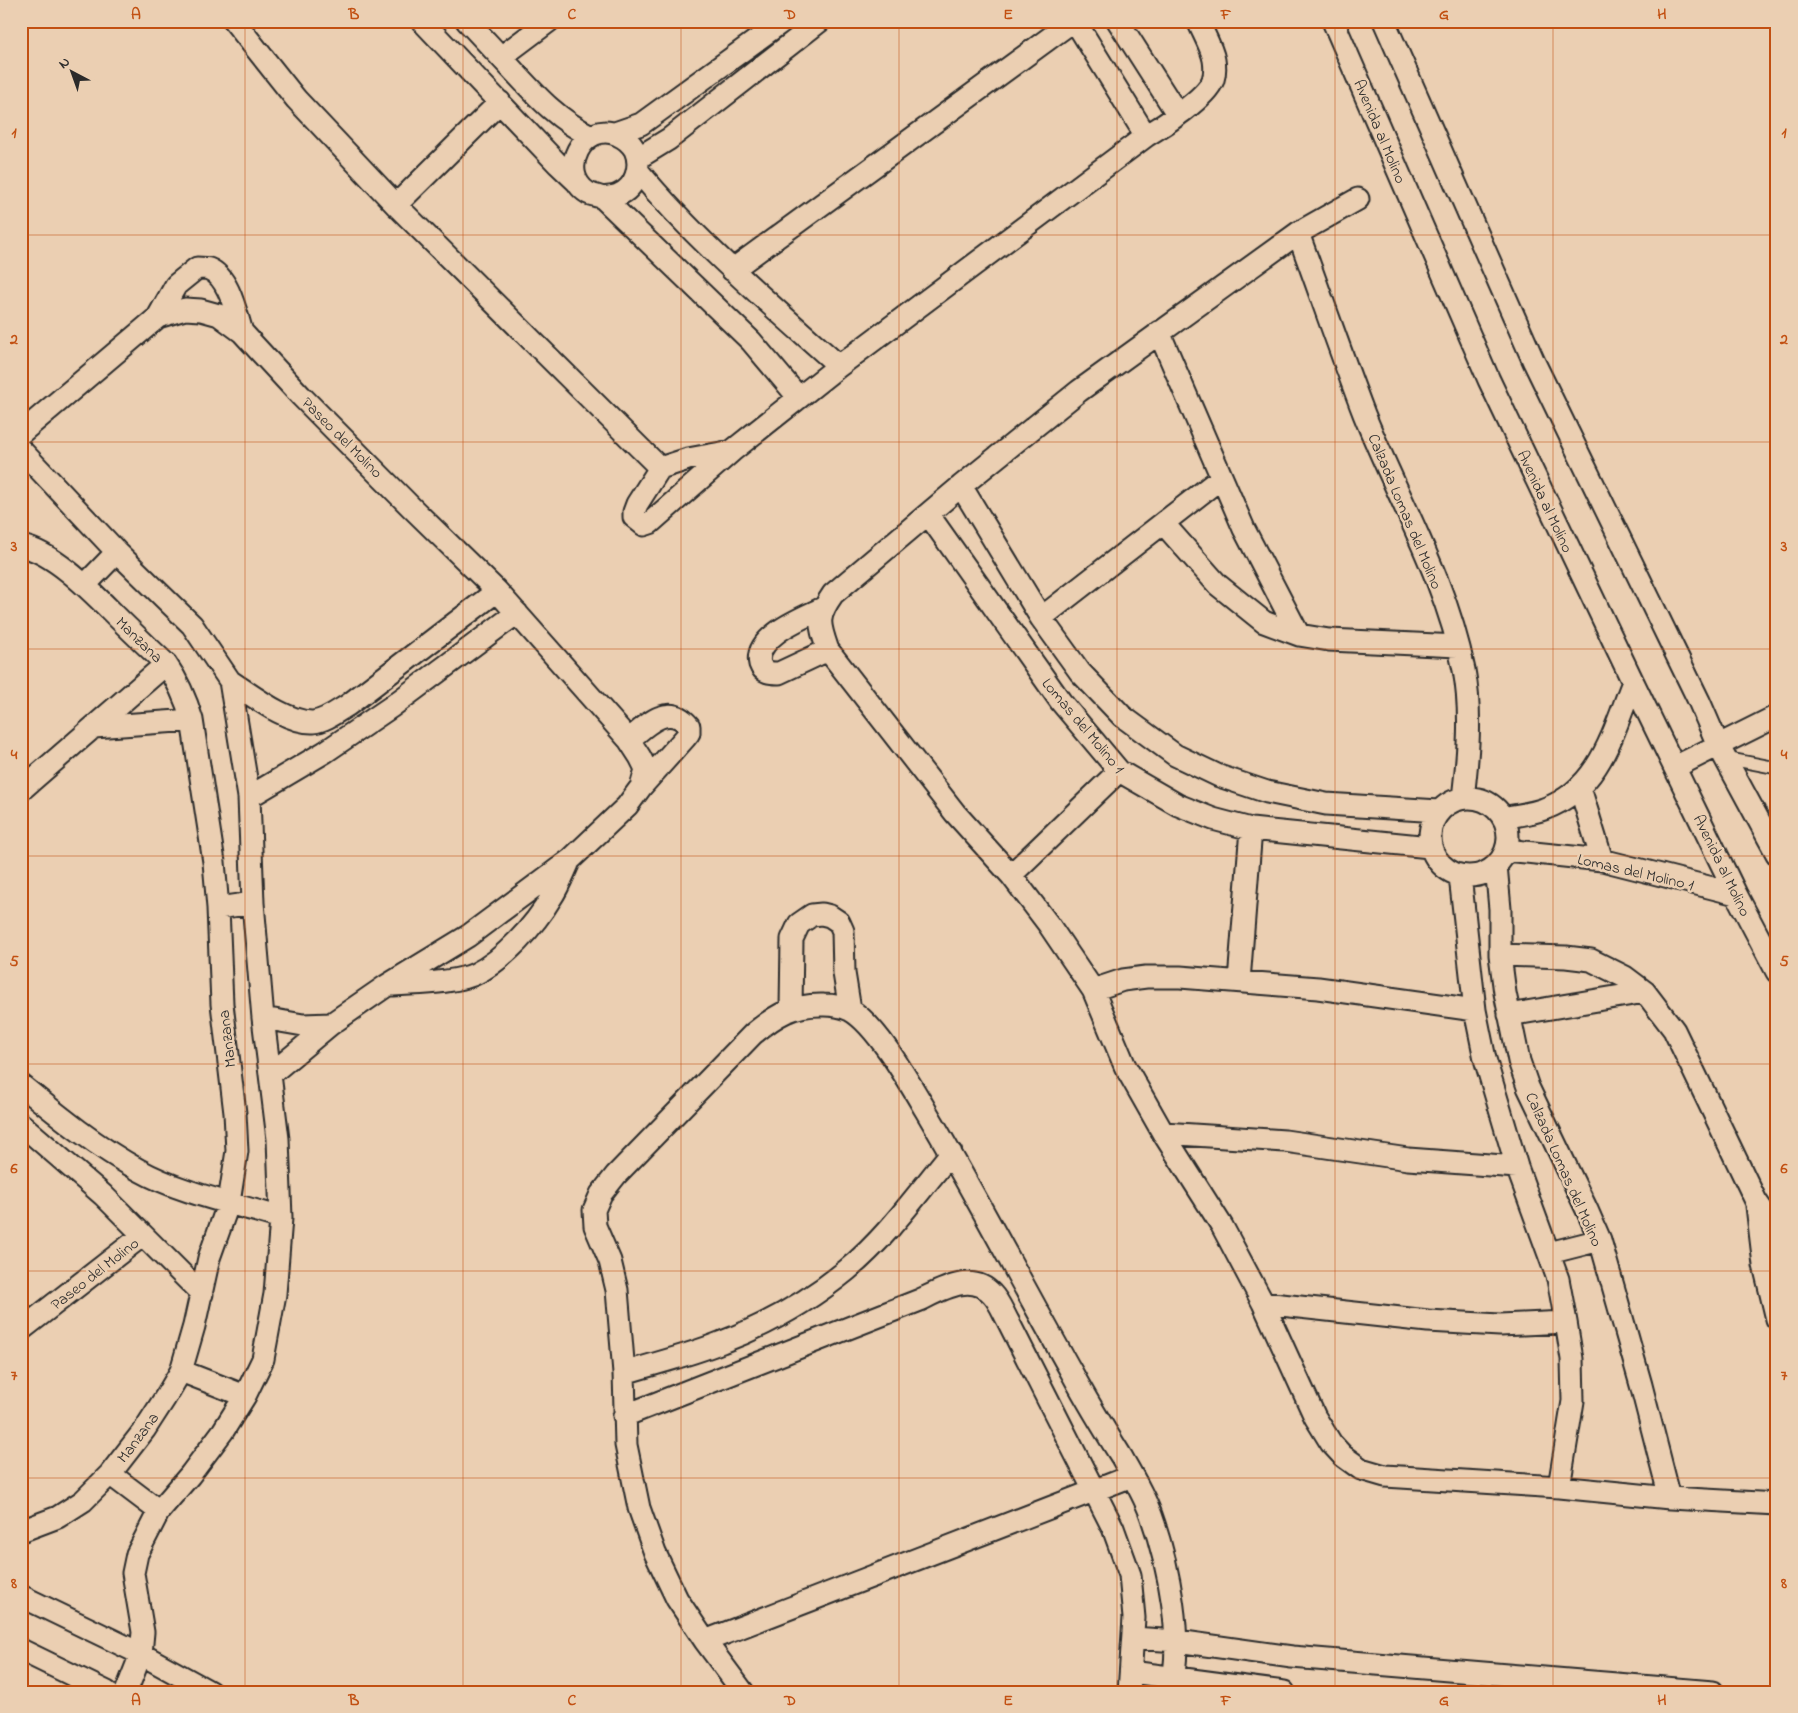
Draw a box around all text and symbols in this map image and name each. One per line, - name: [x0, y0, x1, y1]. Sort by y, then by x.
- text: A: [131, 3, 141, 27]
- text: B: [348, 3, 360, 27]
- text: C: [568, 3, 577, 27]
- text: D: [783, 3, 796, 27]
- text: E: [1003, 3, 1013, 27]
- text: F: [1220, 3, 1232, 27]
- text: G: [1439, 3, 1449, 27]
- text: H: [1657, 3, 1667, 27]
- north arrow: [48, 48, 98, 98]
- text: N: [54, 52, 75, 74]
- street label: Avenida al Molino: [1346, 76, 1412, 187]
- text: 1: [11, 121, 17, 145]
- text: 1: [1781, 121, 1787, 145]
- text: 2: [9, 328, 18, 352]
- text: 2: [1779, 328, 1788, 352]
- street label: Paseo del Molino: [295, 392, 388, 485]
- street label: Calzada Lomas del Molino: [1361, 430, 1448, 593]
- street label: Avenida al Molino: [1510, 447, 1578, 557]
- text: 3: [10, 535, 18, 559]
- text: 3: [1780, 535, 1788, 559]
- street label: Manzana: [109, 612, 168, 669]
- street label: Lomas del Molino 1: [1035, 673, 1130, 779]
- text: 4: [10, 743, 18, 767]
- text: 4: [1780, 743, 1788, 767]
- street label: Avenida al Molino: [1686, 811, 1756, 921]
- street label: Lomas del Molino 1: [1575, 848, 1696, 898]
- text: 5: [9, 950, 19, 974]
- text: 5: [1779, 950, 1789, 974]
- street label: Manzana: [213, 1008, 243, 1069]
- street label: Calzada Lomas del Molino: [1518, 1089, 1608, 1251]
- text: 6: [9, 1157, 18, 1181]
- text: 6: [1779, 1157, 1788, 1181]
- street label: Paseo del Molino: [46, 1232, 145, 1317]
- text: 7: [11, 1364, 18, 1388]
- text: 7: [1781, 1364, 1788, 1388]
- street label: Manzana: [112, 1408, 166, 1469]
- text: 8: [10, 1572, 17, 1596]
- text: 8: [1780, 1572, 1787, 1596]
- text: A: [131, 1689, 141, 1713]
- text: B: [348, 1689, 360, 1713]
- text: C: [568, 1689, 577, 1713]
- text: D: [783, 1689, 796, 1713]
- text: E: [1003, 1689, 1013, 1713]
- text: F: [1220, 1689, 1232, 1713]
- text: G: [1439, 1689, 1449, 1713]
- text: H: [1657, 1689, 1667, 1713]

